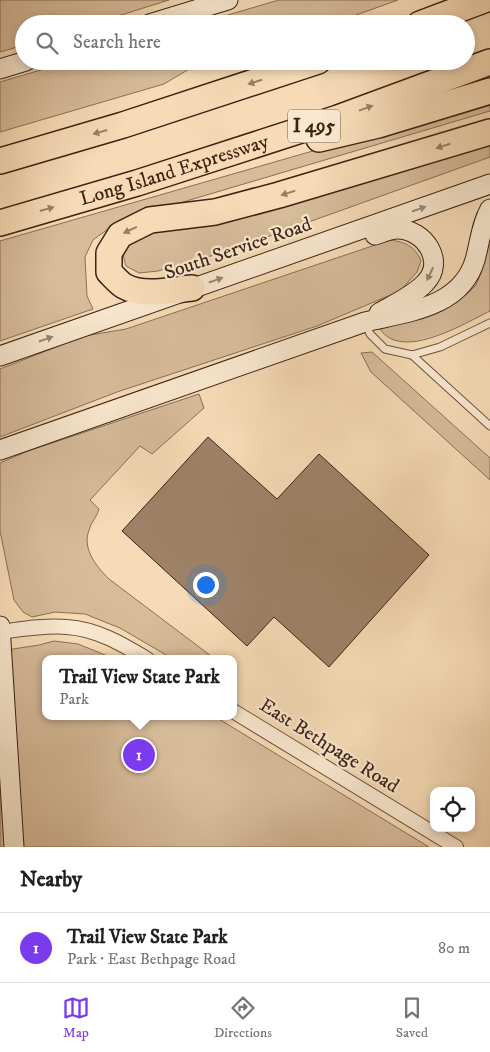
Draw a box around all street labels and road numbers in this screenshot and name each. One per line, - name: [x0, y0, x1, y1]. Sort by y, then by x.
- road number: I 495: [288, 110, 340, 142]
- street label: Long Island Expressway: [77, 129, 272, 212]
- street label: South Service Road: [161, 212, 315, 286]
- street label: East Bethpage Road: [254, 693, 404, 799]

